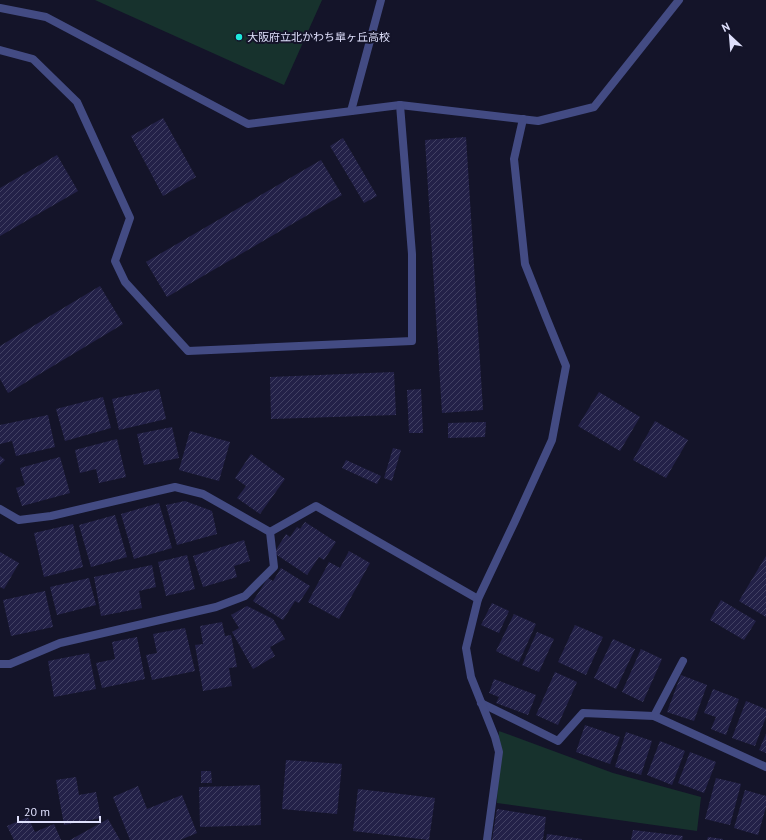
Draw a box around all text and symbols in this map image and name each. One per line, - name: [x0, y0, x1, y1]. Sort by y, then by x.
- north arrow: [710, 16, 750, 56]
- text: N: [719, 19, 732, 35]
- place label: 大阪府立北かわち皐ヶ丘高校: [247, 30, 390, 44]
- marker: 大阪府立北かわち皐ヶ丘高校: [234, 32, 244, 42]
- scale bar: [18, 798, 100, 824]
- text: 20 m: [24, 804, 50, 819]

